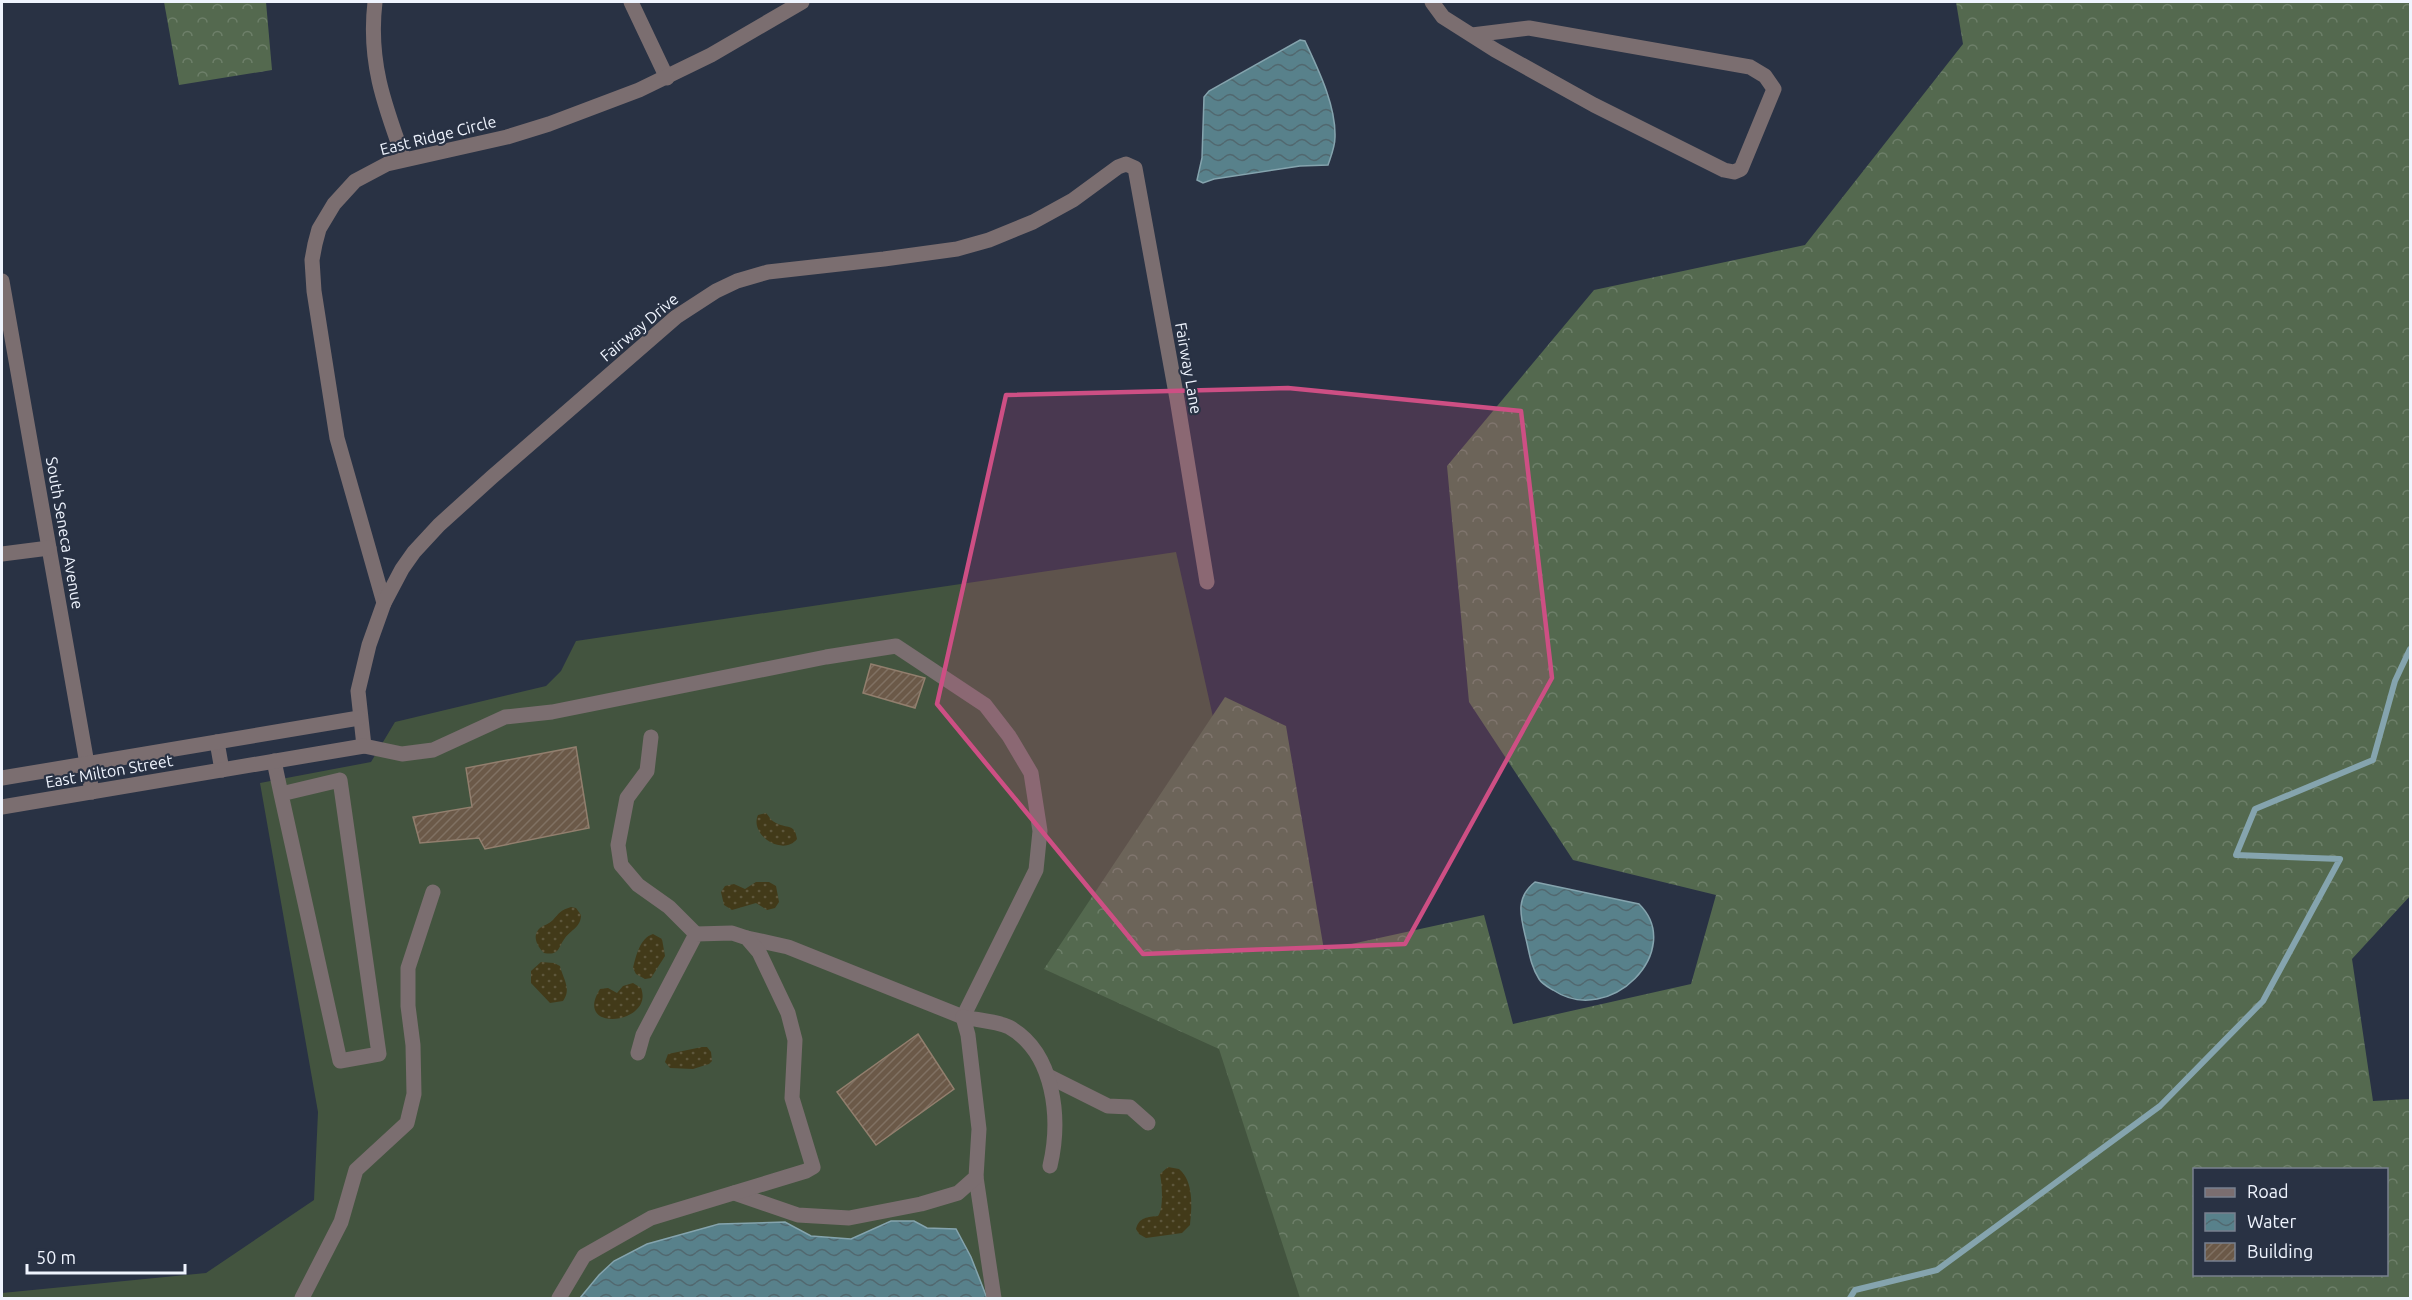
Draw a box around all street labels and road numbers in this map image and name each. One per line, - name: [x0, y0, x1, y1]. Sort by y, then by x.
- street label: East Ridge Circle: [378, 112, 498, 158]
- street label: Fairway Drive: [596, 289, 682, 365]
- street label: Fairway Lane: [1172, 321, 1206, 415]
- street label: South Seneca Avenue: [43, 455, 87, 611]
- street label: East Milton Street: [44, 751, 175, 791]

